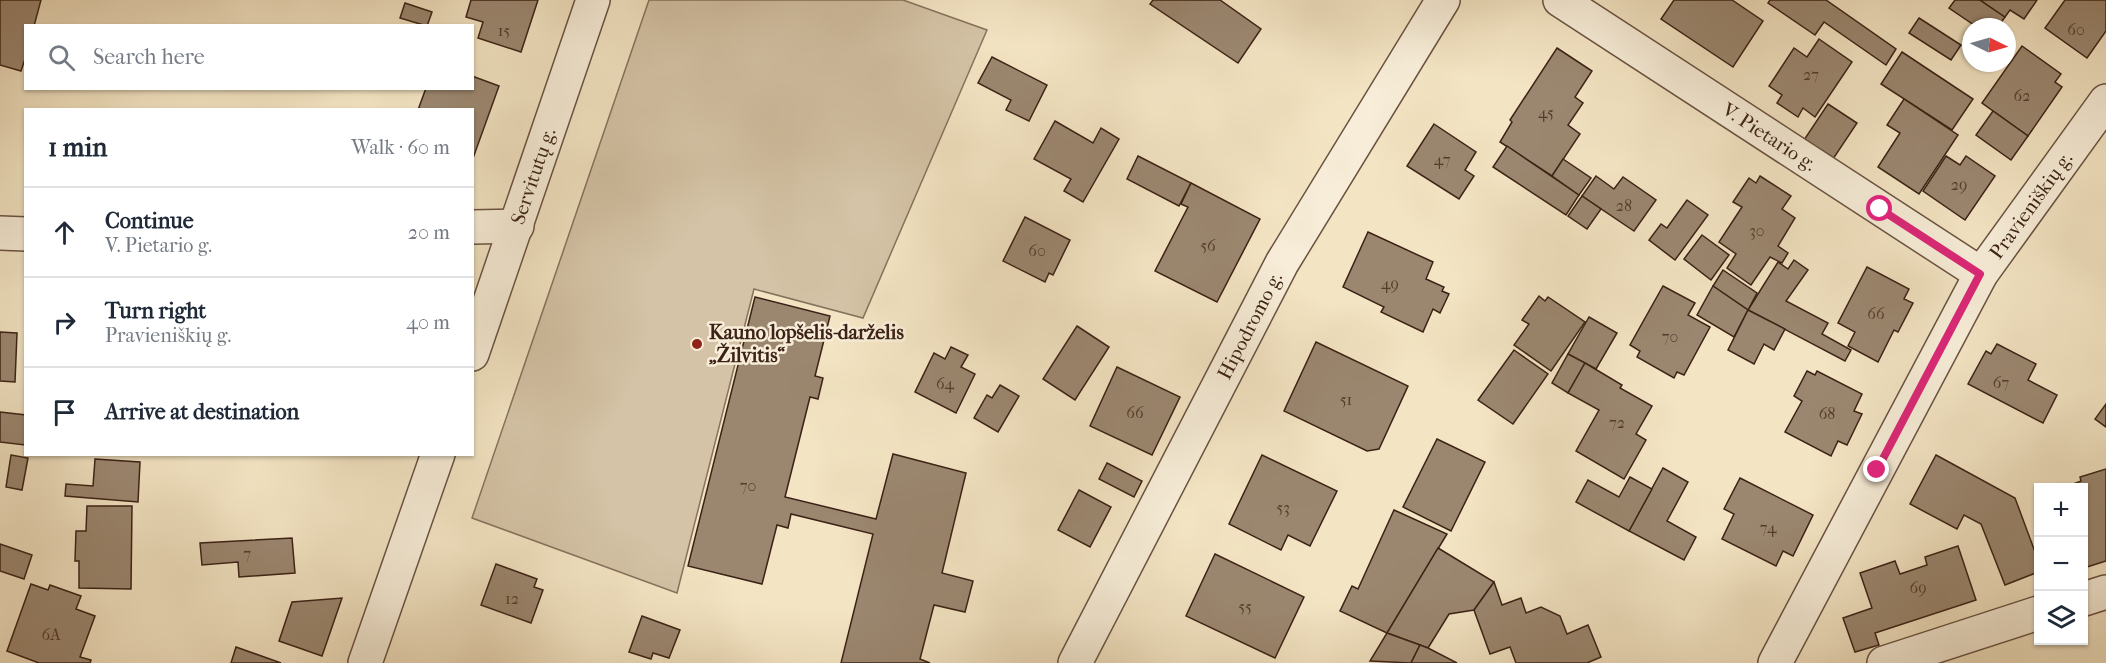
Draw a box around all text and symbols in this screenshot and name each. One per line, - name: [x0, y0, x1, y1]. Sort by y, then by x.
- north arrow: [1962, 18, 2016, 72]
- house number: 60: [2067, 20, 2085, 39]
- house number: 15: [498, 21, 510, 40]
- search box: [24, 24, 474, 90]
- icon: search: [45, 41, 78, 74]
- text: Search here: [93, 44, 205, 70]
- house number: 27: [1803, 65, 1819, 84]
- house number: 62: [2014, 86, 2030, 105]
- street label: V. Pietario g.: [1717, 97, 1821, 176]
- house number: 45: [1538, 103, 1554, 122]
- street label: Servitutų g.: [506, 125, 560, 227]
- text: 1 min: [48, 132, 107, 163]
- text: Walk · 60 m: [351, 136, 450, 159]
- street label: Pravieniškių g.: [1985, 147, 2077, 263]
- house number: 47: [1434, 150, 1451, 169]
- house number: 29: [1951, 175, 1967, 194]
- route start: [1866, 195, 1892, 221]
- house number: 28: [1616, 196, 1632, 215]
- text: Continue: [105, 208, 194, 234]
- icon: ahead: [48, 216, 81, 249]
- text: 20 m: [408, 221, 450, 244]
- house number: 30: [1749, 221, 1765, 240]
- text: V. Pietario g.: [105, 234, 212, 257]
- house number: 56: [1200, 236, 1216, 255]
- house number: 60: [1028, 241, 1046, 260]
- street label: Hipodromo g.: [1213, 268, 1287, 383]
- house number: 49: [1381, 274, 1399, 293]
- text: Turn right: [105, 298, 206, 324]
- house number: 66: [1867, 304, 1885, 323]
- icon: right: [48, 306, 81, 339]
- text: 40 m: [406, 311, 450, 334]
- place label: Kauno lopšelis-darželis „Žilvitis“: [708, 321, 905, 367]
- text: Pravieniškių g.: [105, 324, 231, 347]
- house number: 70: [1662, 327, 1678, 346]
- marker: Kauno lopšelis-darželis „Žilvitis“: [690, 337, 704, 351]
- house number: 67: [1993, 373, 2009, 392]
- house number: 64: [936, 374, 955, 393]
- house number: 51: [1340, 390, 1352, 409]
- icon: arrive: [48, 396, 81, 429]
- text: Arrive at destination: [105, 399, 299, 425]
- house number: 66: [1126, 403, 1144, 422]
- house number: 68: [1819, 404, 1835, 423]
- house number: 72: [1609, 413, 1625, 432]
- route end: [1863, 456, 1889, 482]
- house number: 70: [740, 476, 756, 495]
- map controls: [2034, 483, 2088, 645]
- button: +: [2034, 483, 2088, 537]
- house number: 53: [1276, 498, 1290, 517]
- house number: 74: [1760, 518, 1777, 537]
- button: −: [2034, 537, 2088, 591]
- house number: 7: [243, 544, 251, 563]
- house number: 69: [1909, 578, 1927, 597]
- house number: 12: [505, 589, 519, 608]
- button: layers: [2034, 591, 2088, 645]
- house number: 55: [1238, 597, 1252, 616]
- house number: 6A: [41, 625, 61, 644]

